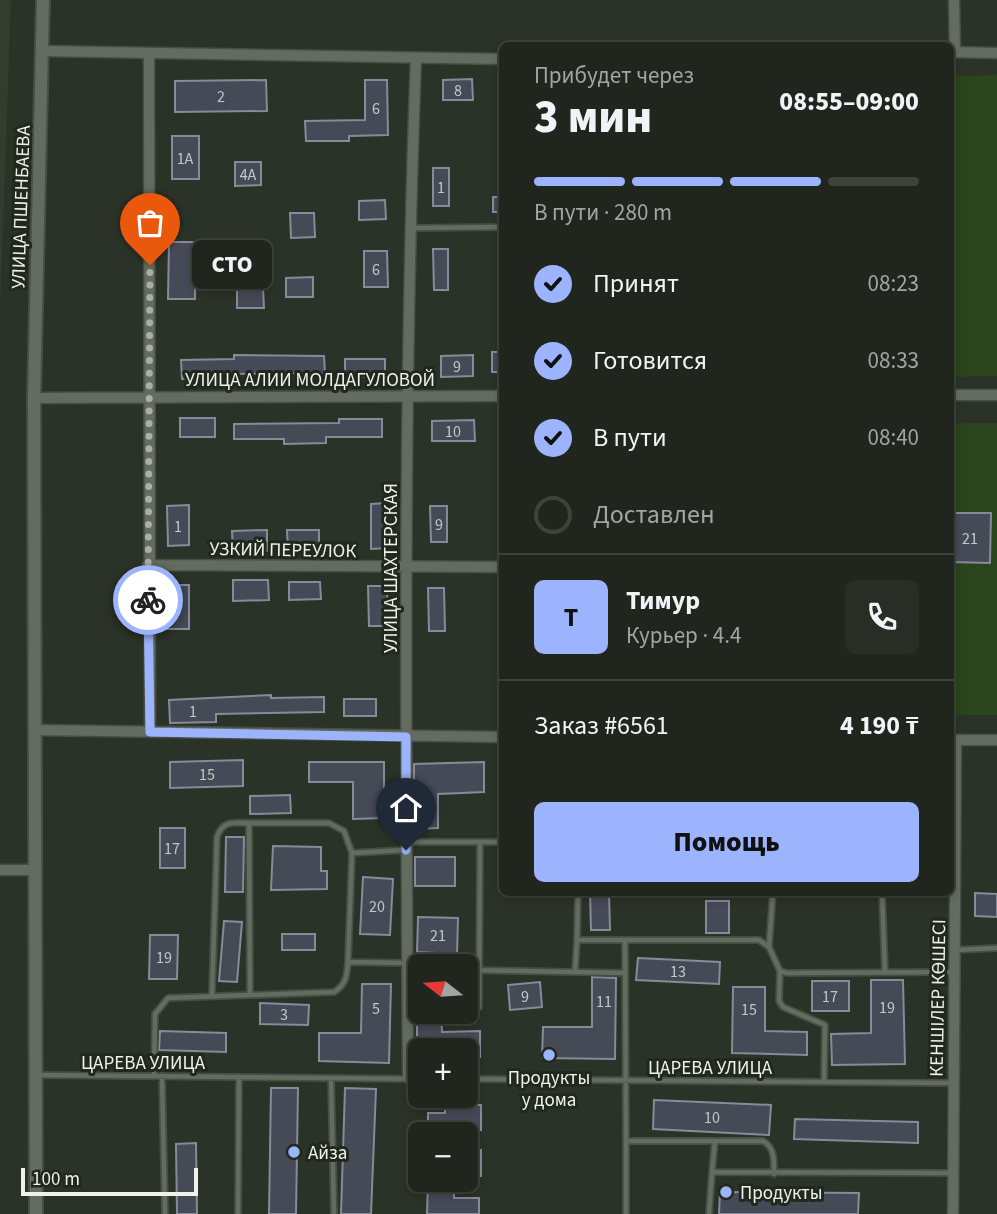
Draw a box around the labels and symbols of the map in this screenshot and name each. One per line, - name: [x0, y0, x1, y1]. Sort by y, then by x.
- house number: 8: [454, 80, 462, 102]
- house number: 2: [217, 86, 225, 108]
- house number: 6: [372, 98, 380, 120]
- street label: УЛИЦА ПШЕНБАЕВА: [5, 124, 38, 289]
- house number: 1А: [177, 148, 194, 170]
- house number: 4А: [240, 164, 257, 186]
- house number: 1: [437, 177, 445, 199]
- pin: [120, 193, 180, 265]
- callout: СТО: [192, 240, 272, 290]
- house number: 6: [372, 259, 380, 281]
- house number: 9: [453, 356, 461, 378]
- street label: УЛИЦА АЛИИ МОЛДАГУЛОВОЙ: [185, 367, 435, 394]
- house number: 10: [445, 421, 461, 443]
- street label: УЛИЦА ШАХТЕРСКАЯ: [378, 483, 405, 653]
- house number: 9: [435, 514, 443, 536]
- house number: 1: [174, 516, 182, 538]
- house number: 21: [962, 528, 978, 550]
- street label: УЗКИЙ ПЕРЕУЛОК: [209, 536, 357, 565]
- courier: [113, 565, 183, 635]
- house number: 1: [189, 701, 197, 723]
- house number: 15: [199, 764, 215, 786]
- pin: [376, 778, 436, 850]
- house number: 17: [164, 838, 180, 860]
- house number: 20: [369, 896, 385, 918]
- street label: КЕНШІЛЕР КӨШЕСІ: [924, 919, 953, 1077]
- house number: 21: [430, 925, 446, 947]
- house number: 19: [156, 947, 172, 969]
- north arrow: [408, 954, 478, 1024]
- house number: 13: [670, 961, 686, 983]
- house number: 9: [521, 986, 529, 1008]
- house number: 17: [822, 986, 838, 1008]
- house number: 11: [596, 991, 612, 1013]
- house number: 19: [879, 997, 895, 1019]
- house number: 5: [372, 998, 380, 1020]
- house number: 15: [741, 999, 757, 1021]
- house number: 3: [280, 1004, 288, 1026]
- marker: Продукты у дома: [541, 1047, 557, 1063]
- street label: ЦАРЕВА УЛИЦА: [81, 1050, 206, 1077]
- street label: ЦАРЕВА УЛИЦА: [648, 1055, 773, 1082]
- place label: Продукты у дома: [508, 1065, 590, 1114]
- house number: 10: [704, 1107, 720, 1129]
- place label: Айза: [308, 1140, 347, 1167]
- marker: Айза: [286, 1144, 302, 1160]
- scale bar: [21, 1165, 198, 1197]
- place label: Продукты: [740, 1180, 823, 1207]
- marker: Продукты: [718, 1184, 734, 1200]

